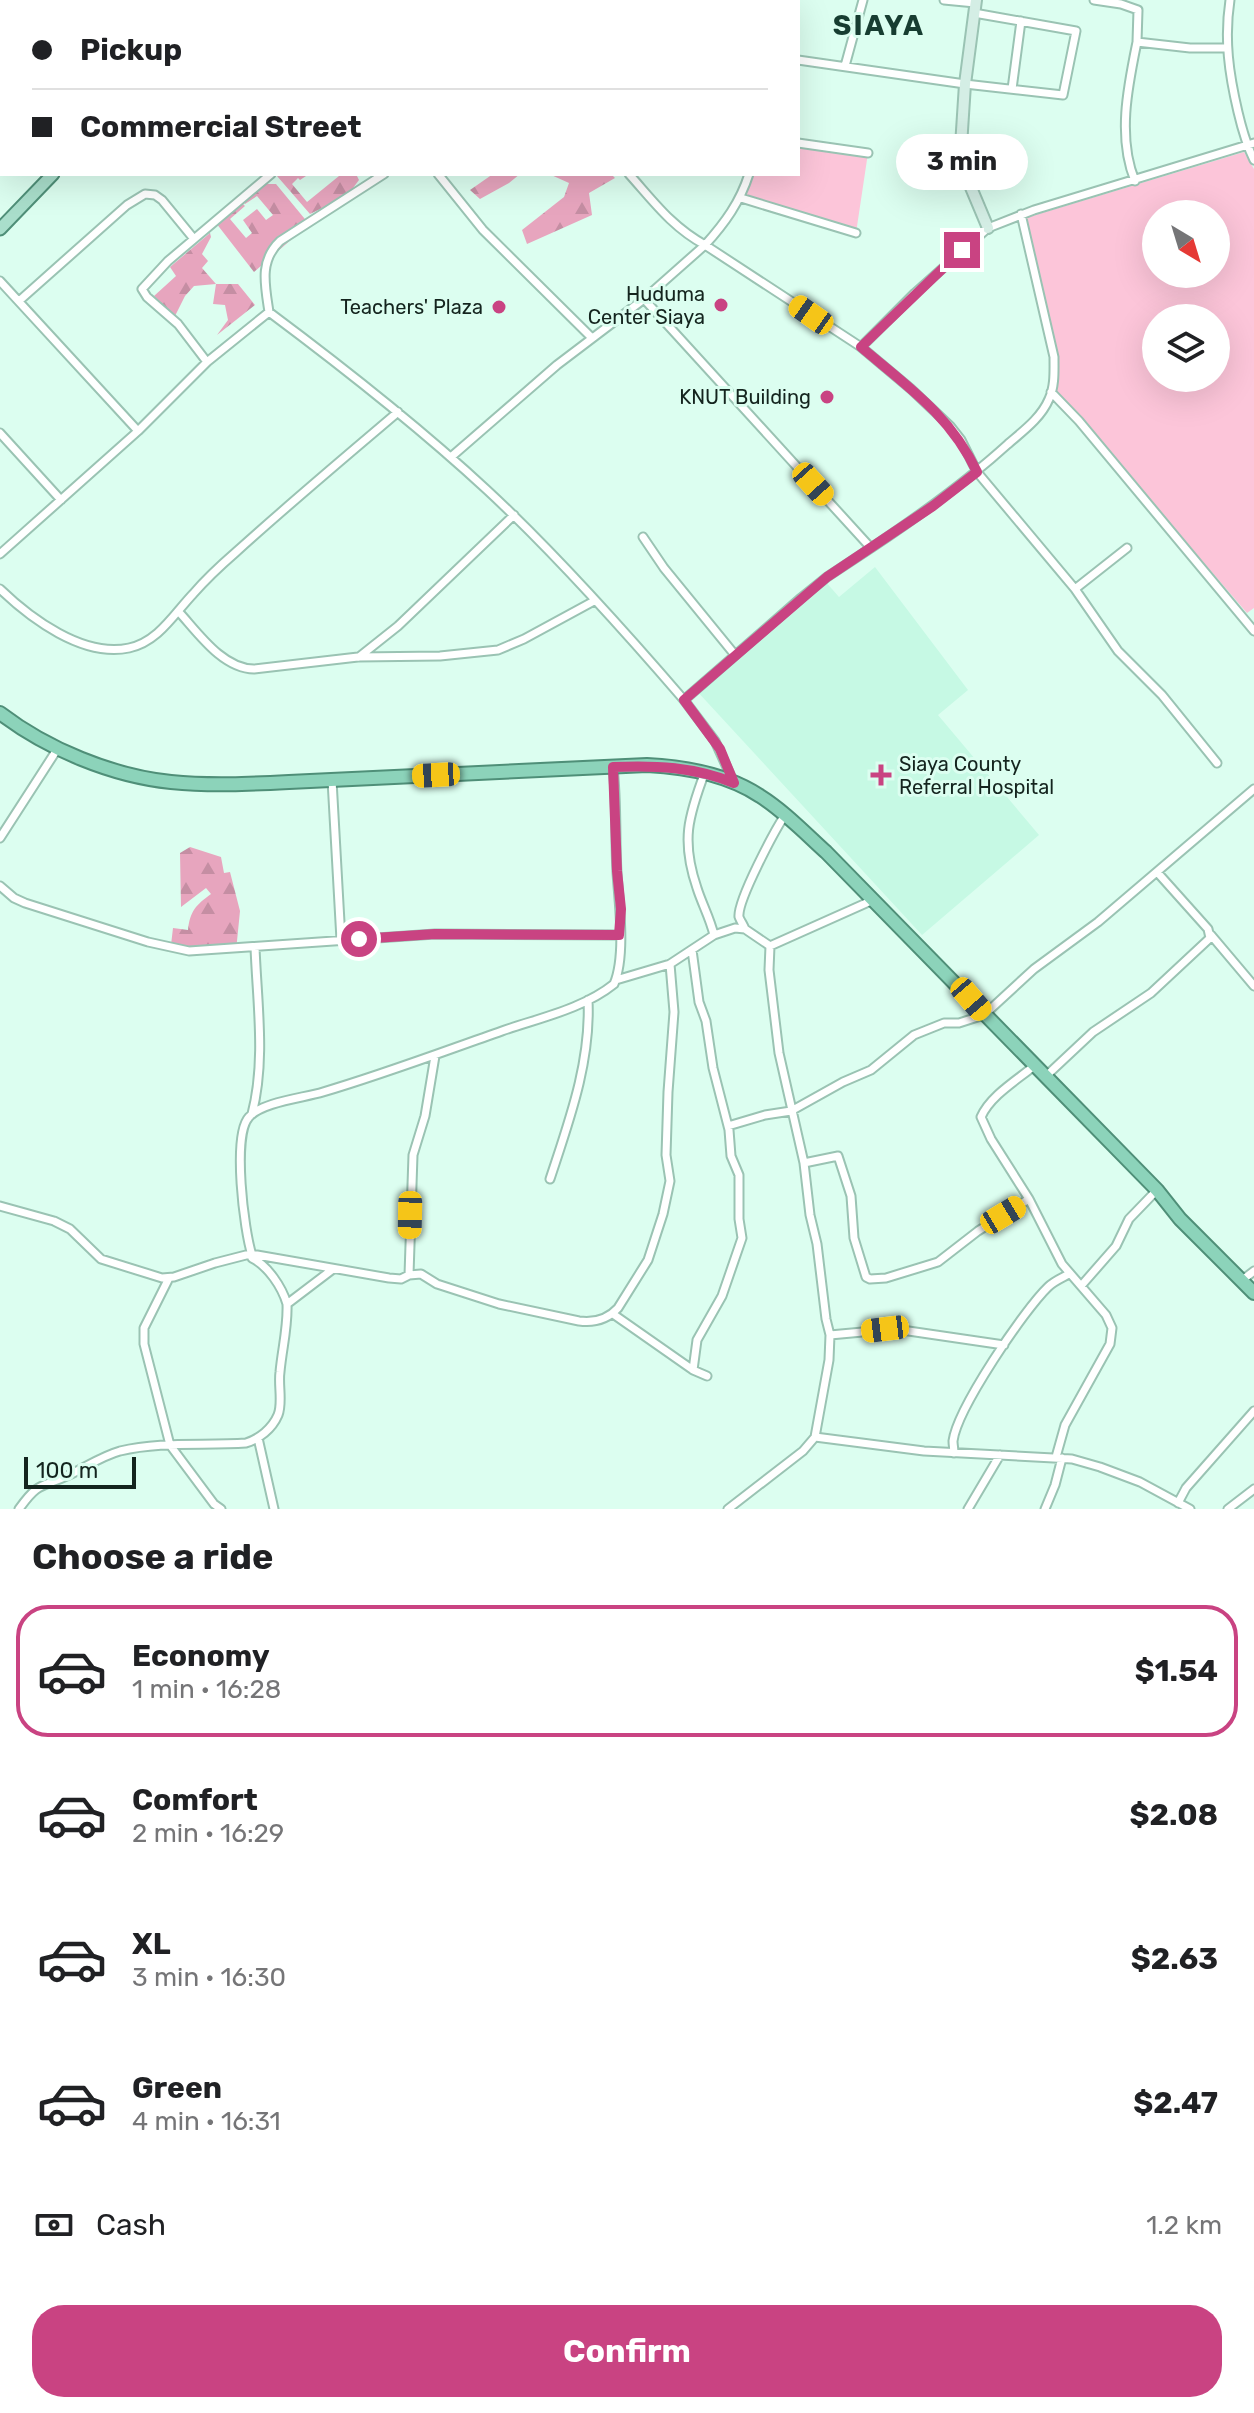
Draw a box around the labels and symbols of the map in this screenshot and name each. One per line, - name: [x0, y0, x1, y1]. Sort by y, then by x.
- district label: SIAYA: [833, 9, 925, 42]
- callout: 3 min: [896, 134, 1028, 190]
- north arrow: [1142, 200, 1230, 288]
- route end: [944, 232, 980, 268]
- place label: Huduma Center Siaya: [588, 282, 705, 329]
- car: [784, 291, 838, 339]
- place label: Teachers' Plaza: [340, 295, 483, 319]
- marker: Huduma Center Siaya: [712, 296, 730, 314]
- marker: Teachers' Plaza: [490, 298, 508, 316]
- place label: KNUT Building: [679, 385, 811, 409]
- marker: KNUT Building: [818, 388, 836, 406]
- car: [788, 458, 838, 510]
- place label: Siaya County Referral Hospital: [899, 752, 1054, 799]
- car: [411, 762, 461, 788]
- marker: Siaya County Referral Hospital: [870, 764, 892, 786]
- route start: [341, 921, 377, 957]
- car: [946, 973, 996, 1025]
- car: [398, 1191, 422, 1239]
- car: [976, 1192, 1030, 1238]
- car: [860, 1314, 910, 1344]
- scale bar: [24, 1453, 136, 1489]

